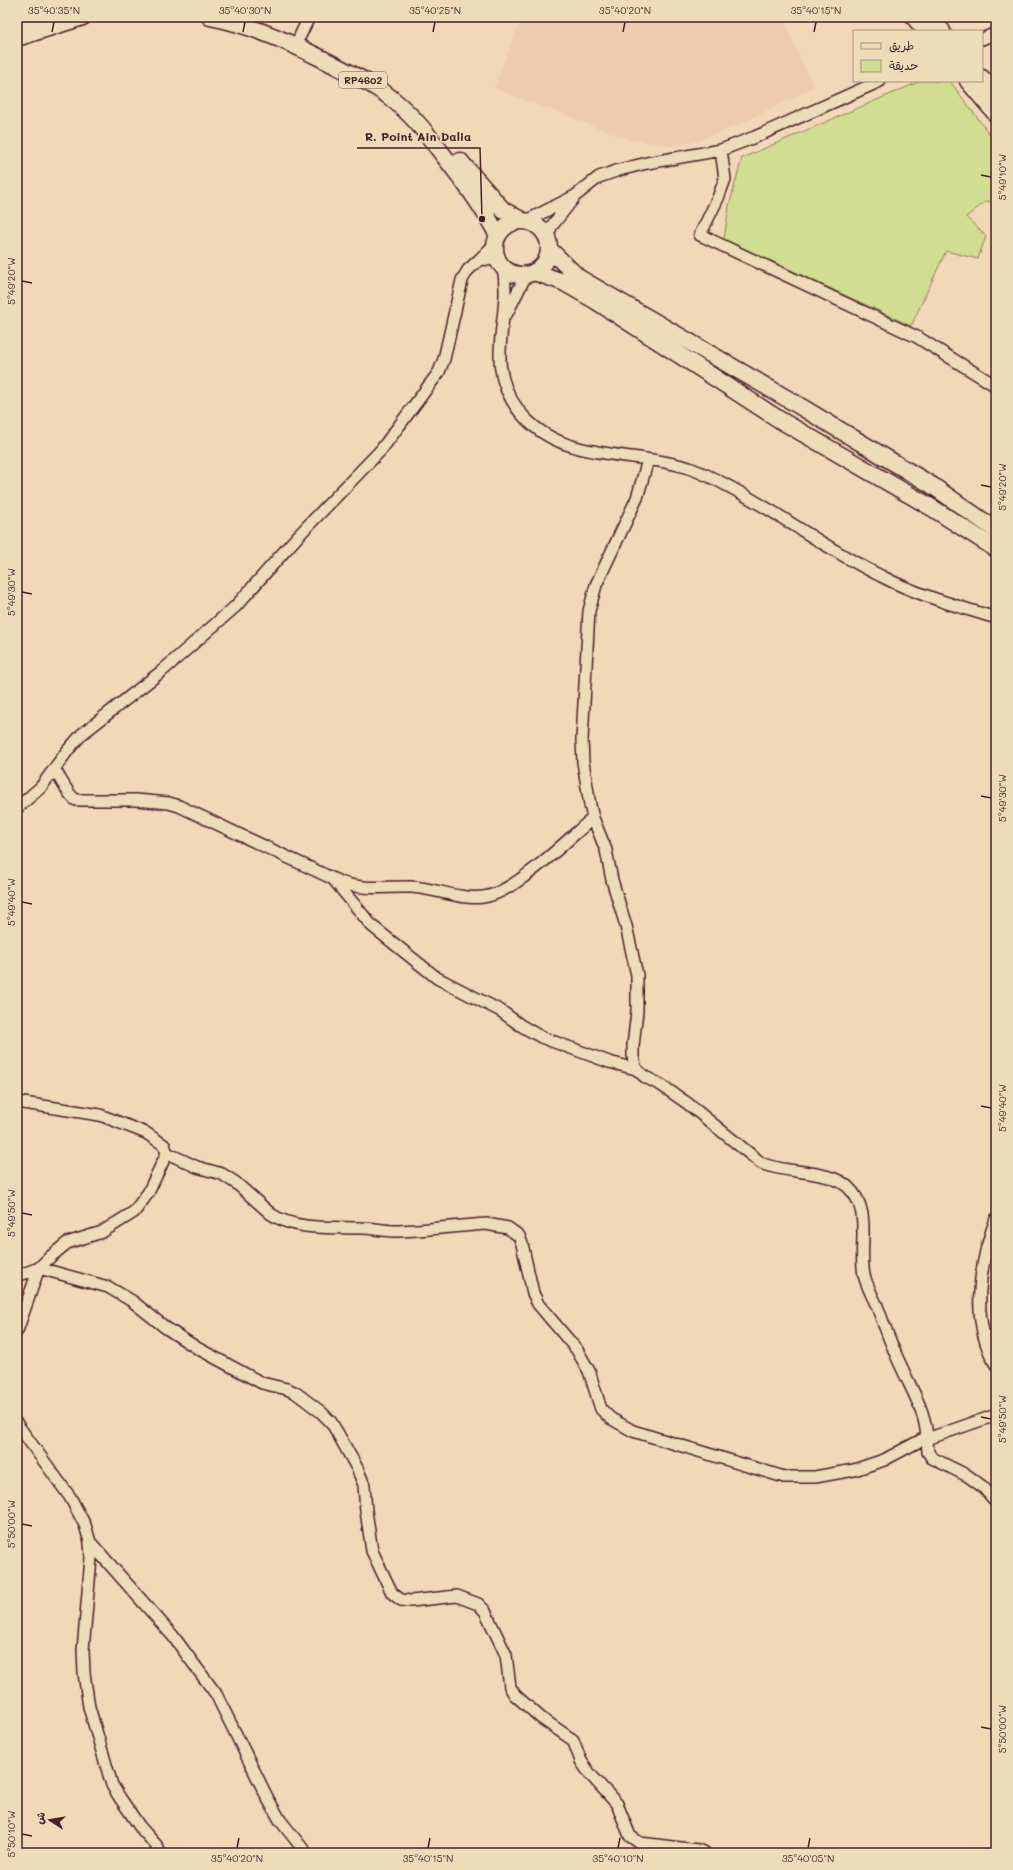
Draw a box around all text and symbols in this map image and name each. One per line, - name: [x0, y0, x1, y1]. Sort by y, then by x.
- text: 35°40'35"N: [28, 3, 80, 17]
- text: 35°40'30"N: [219, 3, 271, 17]
- text: 35°40'25"N: [409, 3, 461, 17]
- text: 35°40'20"N: [599, 3, 651, 17]
- text: 35°40'15"N: [791, 3, 842, 17]
- legend: [853, 30, 983, 82]
- text: طريق: [889, 37, 914, 53]
- text: حديقة: [889, 57, 918, 73]
- road number: RP4602: [339, 72, 387, 88]
- callout: R. Point Ain Dalia: [357, 124, 480, 148]
- text: R. Point Ain Dalia: [365, 128, 471, 144]
- text: 5°49'10"W: [995, 153, 1009, 200]
- text: 5°49'20"W: [4, 257, 18, 305]
- text: 5°49'20"W: [995, 463, 1009, 511]
- text: 5°49'30"W: [4, 568, 18, 616]
- text: 5°49'30"W: [995, 774, 1009, 822]
- text: 5°49'40"W: [4, 878, 18, 926]
- text: 5°49'40"W: [995, 1084, 1009, 1132]
- text: 5°49'50"W: [4, 1189, 18, 1237]
- text: 5°49'50"W: [995, 1395, 1009, 1443]
- text: 5°50'00"W: [4, 1500, 18, 1548]
- text: 5°50'00"W: [995, 1705, 1009, 1753]
- north arrow: [30, 1800, 70, 1840]
- text: 5°50'10"W: [4, 1810, 18, 1857]
- text: ش: [31, 1810, 48, 1825]
- text: 35°40'20"N: [211, 1851, 263, 1865]
- text: 35°40'15"N: [403, 1851, 454, 1865]
- text: 35°40'10"N: [592, 1851, 644, 1865]
- text: 35°40'05"N: [782, 1851, 834, 1865]

